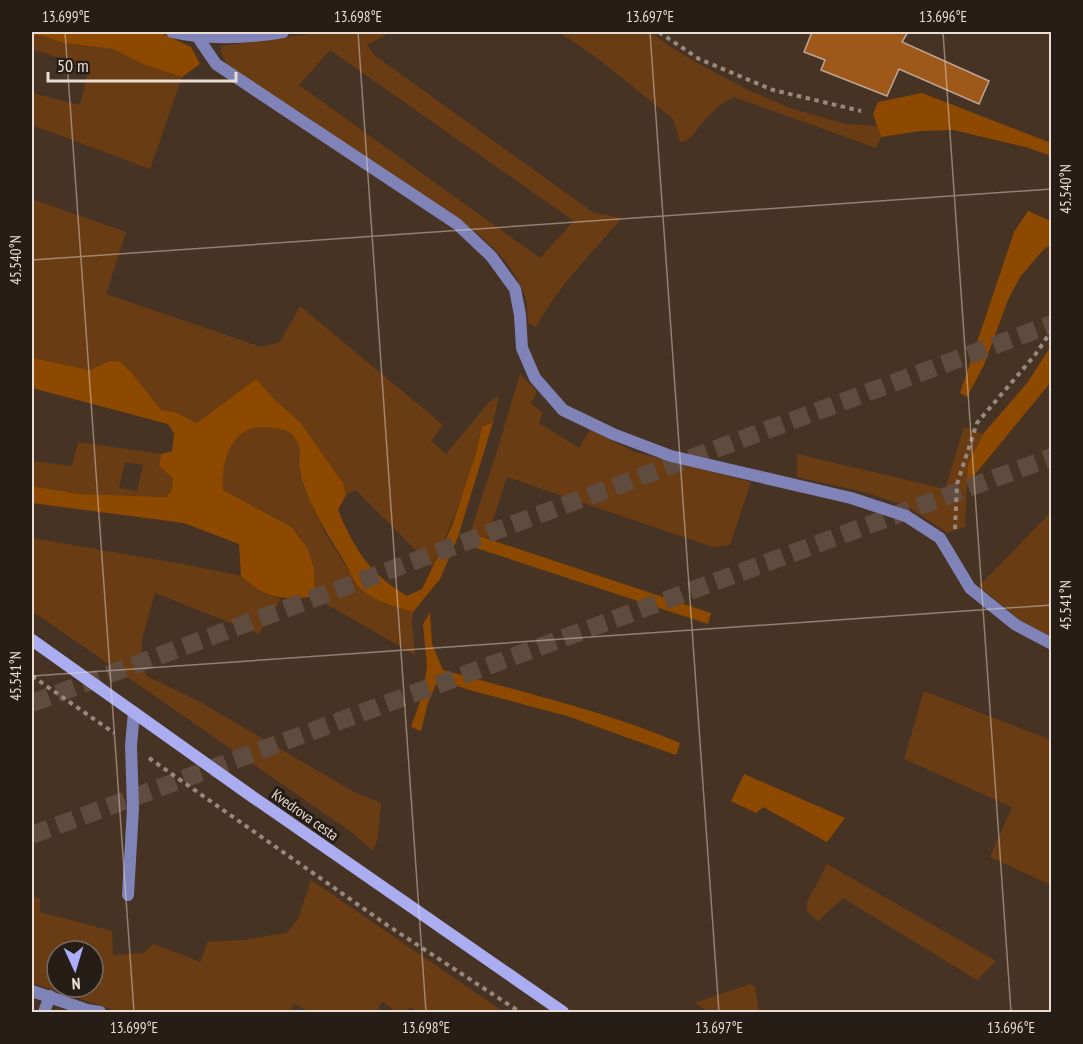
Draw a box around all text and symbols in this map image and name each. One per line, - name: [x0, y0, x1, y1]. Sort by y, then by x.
- text: 13.699°E: [42, 7, 90, 26]
- text: 13.698°E: [334, 7, 382, 26]
- text: 13.697°E: [626, 7, 674, 26]
- text: 13.696°E: [919, 7, 967, 26]
- scale bar: [48, 45, 236, 83]
- text: 50 m: [57, 54, 89, 77]
- text: 45.540°N: [1056, 164, 1075, 214]
- text: 45.540°N: [6, 235, 25, 285]
- text: 45.541°N: [1056, 580, 1075, 630]
- text: 45.541°N: [6, 651, 25, 701]
- street label: Kvedrova cesta: [268, 785, 342, 845]
- north arrow: [45, 939, 105, 999]
- text: N: [71, 974, 81, 994]
- text: 13.699°E: [110, 1018, 158, 1037]
- text: 13.698°E: [402, 1018, 450, 1037]
- text: 13.697°E: [695, 1018, 743, 1037]
- text: 13.696°E: [987, 1018, 1035, 1037]

